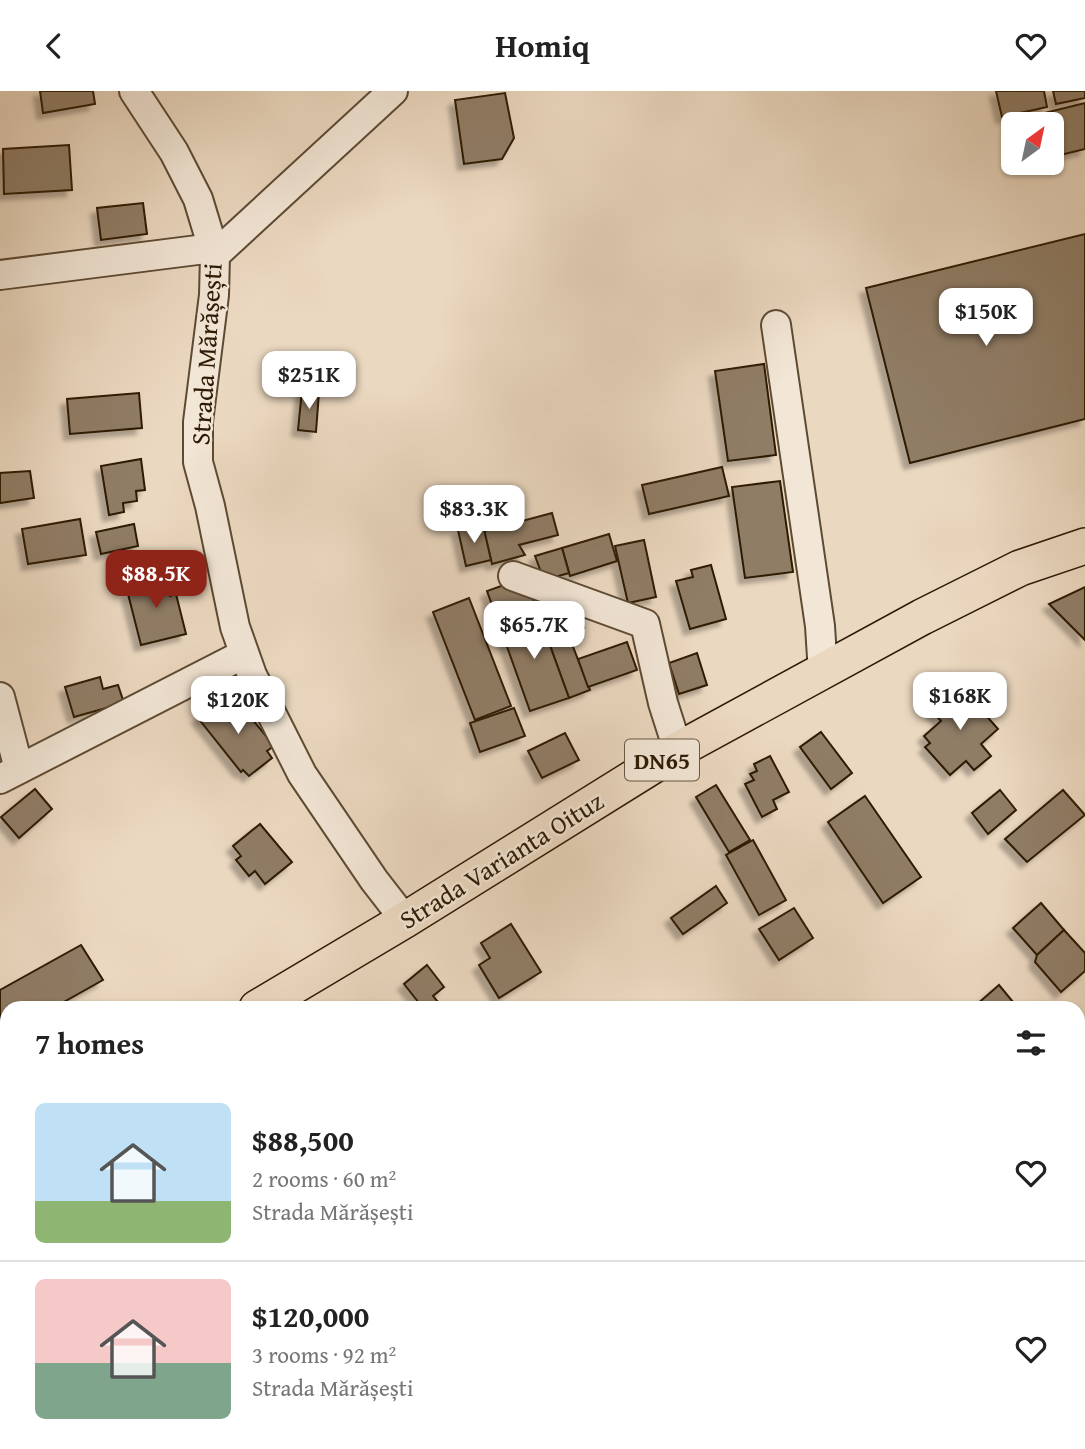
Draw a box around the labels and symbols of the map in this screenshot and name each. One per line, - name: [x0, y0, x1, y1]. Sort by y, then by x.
- north arrow: [1001, 112, 1064, 175]
- street label: Strada Mărășești: [180, 262, 232, 446]
- pin: $150K: [937, 289, 1035, 348]
- pin: $251K: [260, 351, 358, 411]
- pin: $83.3K: [417, 485, 531, 545]
- pin: $88.5K: [99, 551, 213, 610]
- pin: $65.7K: [477, 601, 591, 661]
- pin: $168K: [911, 673, 1009, 732]
- pin: $120K: [189, 677, 287, 736]
- road number: DN65: [625, 739, 699, 781]
- street label: Strada Varianta Oituz: [391, 781, 611, 939]

